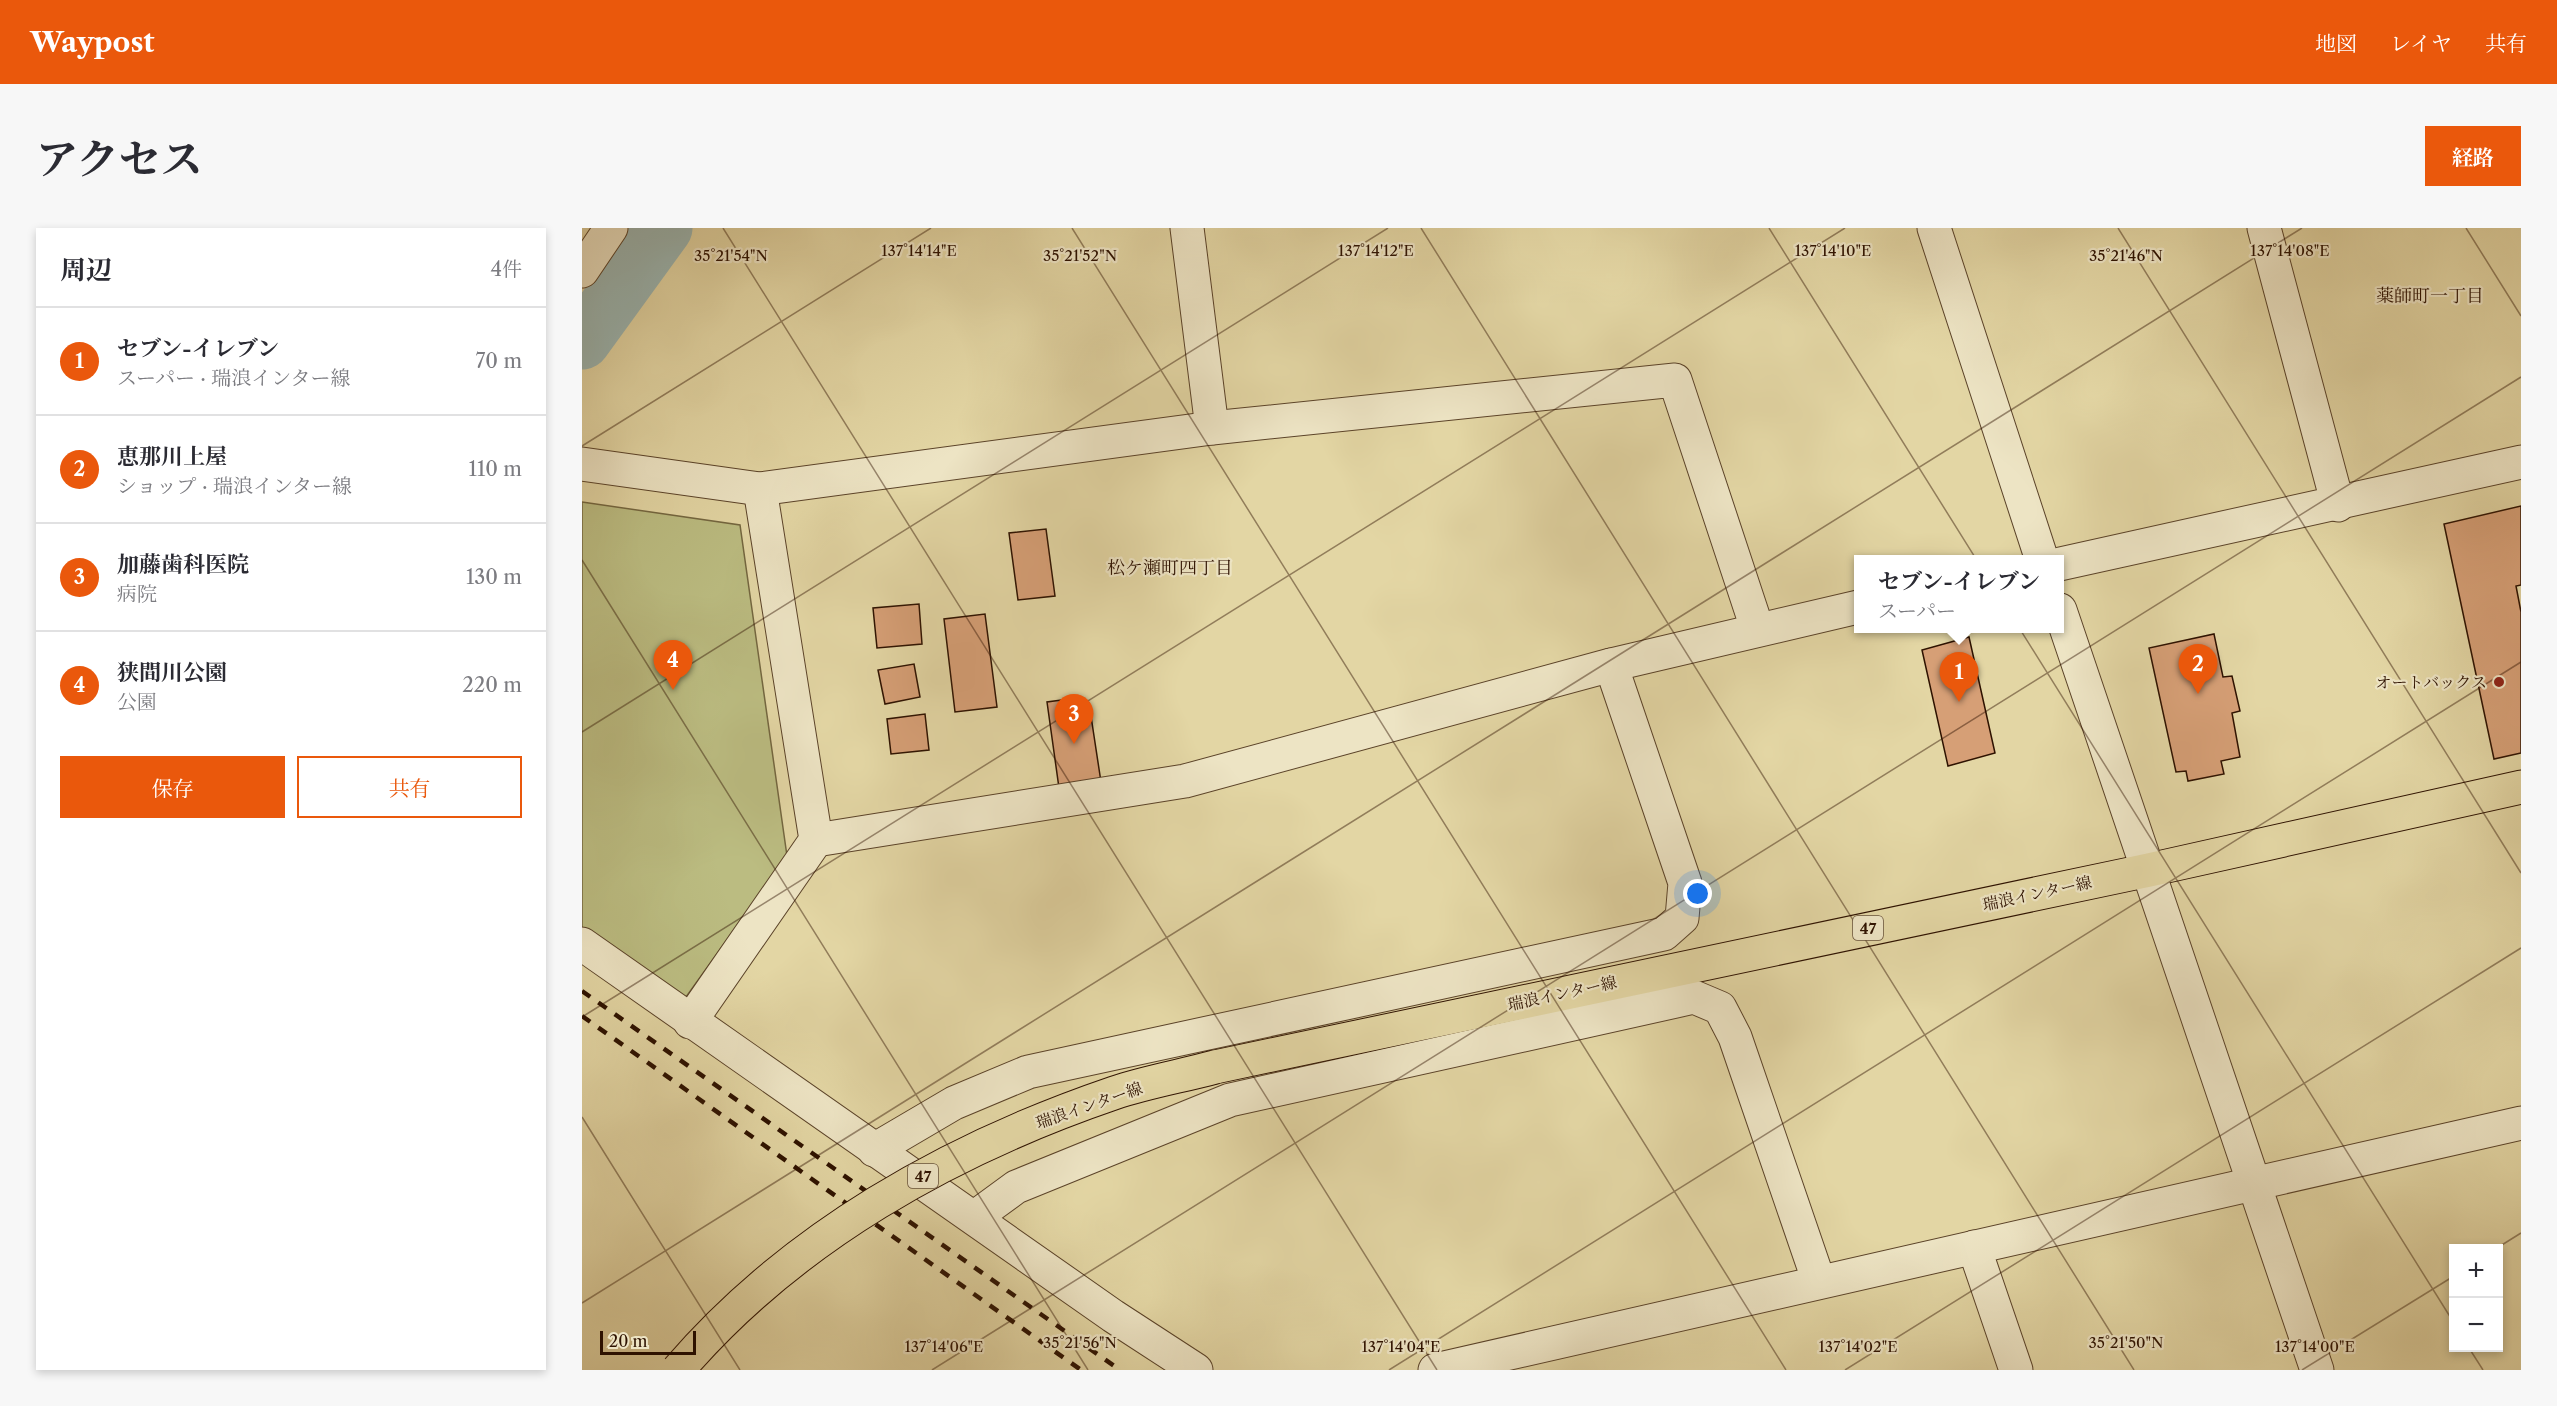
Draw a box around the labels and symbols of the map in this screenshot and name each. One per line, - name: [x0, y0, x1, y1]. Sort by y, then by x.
- text: 137°14'14"E: [881, 241, 957, 260]
- text: 137°14'12"E: [1338, 241, 1414, 260]
- text: 137°14'10"E: [1795, 241, 1871, 260]
- text: 137°14'08"E: [2250, 241, 2330, 260]
- text: 35°21'54"N: [694, 246, 768, 265]
- text: 35°21'52"N: [1043, 246, 1117, 265]
- text: 35°21'46"N: [2089, 246, 2163, 265]
- district label: 薬師町一丁目: [2376, 285, 2484, 307]
- district label: 松ケ瀬町四丁目: [1107, 557, 1233, 579]
- pin: 4: [654, 640, 692, 690]
- pin: 2: [2178, 644, 2218, 694]
- pin: 1: [1940, 652, 1978, 702]
- place label: オートバックス: [2375, 672, 2487, 692]
- marker: オートバックス: [2492, 675, 2506, 689]
- pin: 3: [1054, 694, 1094, 744]
- street label: 瑞浪インター線: [1980, 872, 2094, 914]
- your location: [1683, 879, 1712, 908]
- road number: 47: [1853, 916, 1883, 940]
- street label: 瑞浪インター線: [1505, 972, 1619, 1014]
- street label: 瑞浪インター線: [1033, 1077, 1145, 1133]
- road number: 47: [908, 1164, 938, 1188]
- scale bar: [600, 1328, 696, 1356]
- text: 35°21'56"N: [1043, 1333, 1117, 1352]
- text: 35°21'50"N: [2089, 1333, 2163, 1352]
- text: 137°14'06"E: [905, 1337, 983, 1356]
- text: 137°14'04"E: [1362, 1337, 1440, 1356]
- text: 137°14'02"E: [1818, 1337, 1898, 1356]
- text: 137°14'00"E: [2275, 1337, 2355, 1356]

